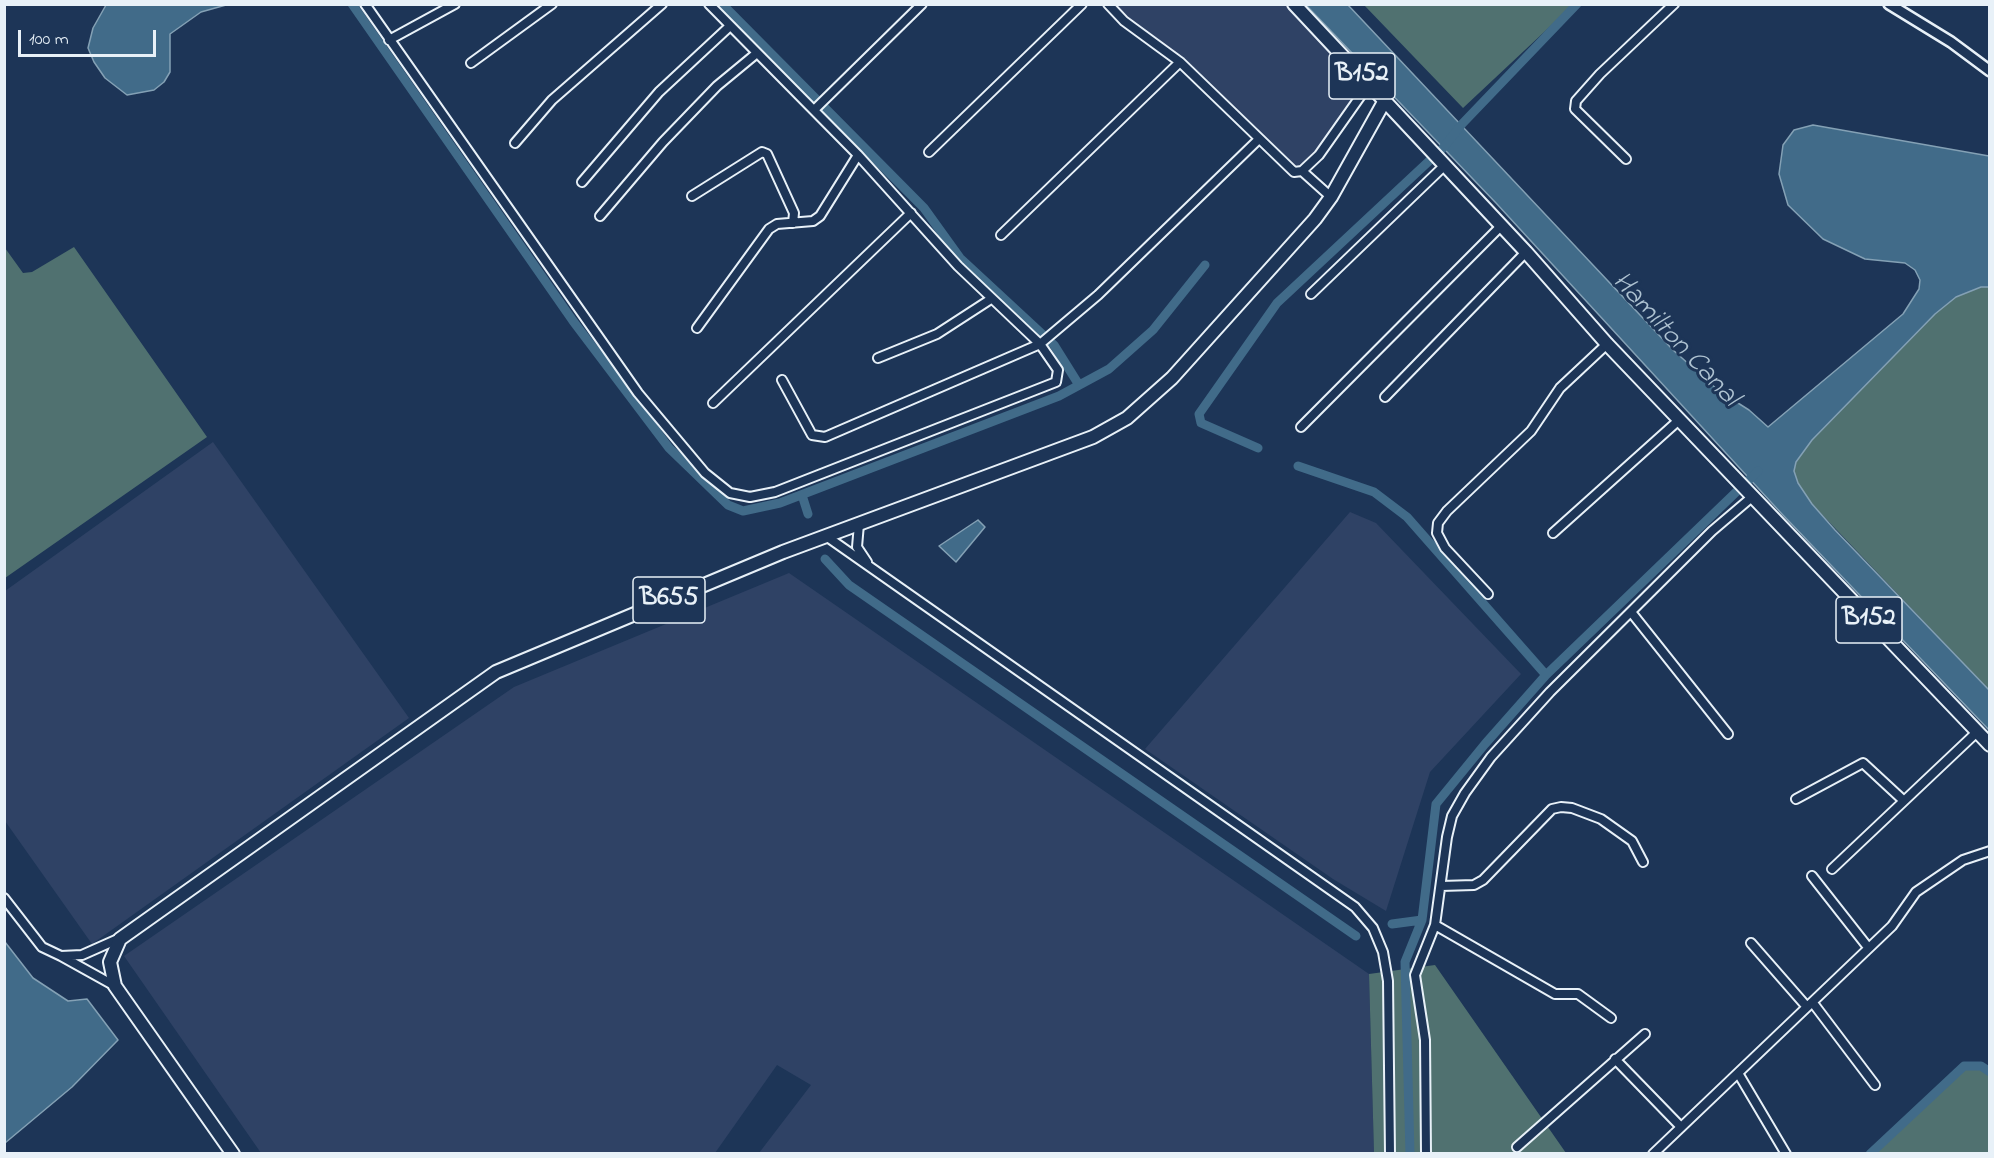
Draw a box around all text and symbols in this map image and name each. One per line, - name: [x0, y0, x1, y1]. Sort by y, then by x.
- scale bar: [21, 18, 159, 56]
- text: 100 m: [29, 27, 69, 53]
- road number: B152: [1329, 53, 1395, 99]
- water label: Hamilton Canal: [1603, 267, 1745, 415]
- road number: B655: [633, 577, 705, 623]
- road number: B152: [1836, 597, 1902, 643]

